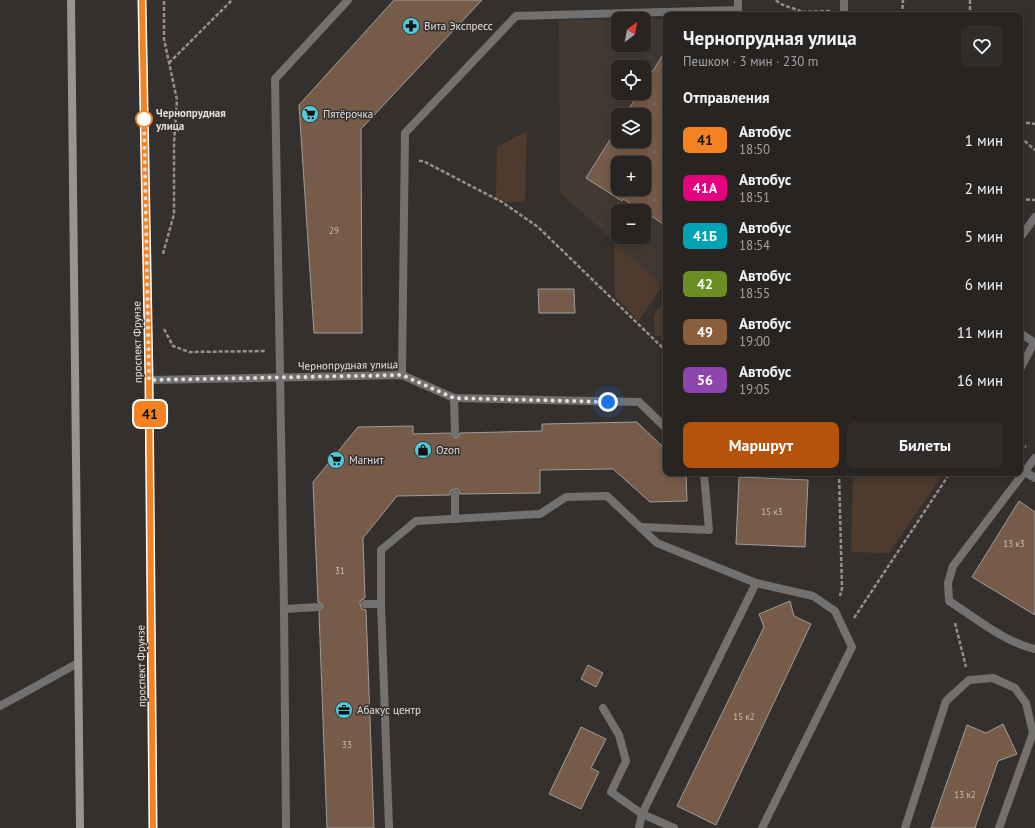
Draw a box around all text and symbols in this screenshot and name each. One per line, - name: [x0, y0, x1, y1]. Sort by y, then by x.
- north arrow: [611, 12, 651, 52]
- map controls: [611, 12, 651, 244]
- pharmacy icon: Вита Экспресс: [401, 16, 421, 36]
- place label: Вита Экспресс: [424, 19, 493, 33]
- button: heart: [961, 25, 1003, 67]
- text: Чернопрудная улица: [683, 26, 857, 50]
- text: Пешком · 3 мин · 230 m: [683, 53, 818, 70]
- button: locate: [611, 60, 651, 100]
- text: Отправления: [683, 88, 770, 107]
- supermarket icon: Пятёрочка: [300, 104, 320, 124]
- place label: Чернопрудная улица: [155, 106, 226, 133]
- place label: Пятёрочка: [323, 107, 373, 121]
- button: layers: [611, 108, 651, 148]
- marker: Чернопрудная улица: [135, 110, 153, 128]
- text: Автобус: [739, 122, 791, 141]
- text: 41: [697, 131, 713, 149]
- text: 1 мин: [965, 131, 1003, 150]
- text: 18:50: [739, 141, 770, 158]
- button: +: [611, 156, 651, 196]
- text: Автобус: [739, 170, 791, 189]
- text: 41А: [693, 179, 717, 197]
- text: 2 мин: [965, 179, 1003, 198]
- text: 18:51: [739, 189, 770, 206]
- button: −: [611, 204, 651, 244]
- text: Автобус: [739, 218, 791, 237]
- house number: 29: [329, 225, 339, 236]
- text: 41Б: [693, 227, 717, 245]
- text: 5 мин: [965, 227, 1003, 246]
- text: 18:54: [739, 237, 770, 254]
- text: Автобус: [739, 266, 791, 285]
- text: 42: [697, 275, 713, 293]
- text: 6 мин: [965, 275, 1003, 294]
- text: 18:55: [739, 285, 770, 302]
- street label: проспект Фрунзе: [129, 300, 145, 383]
- text: Автобус: [739, 314, 791, 333]
- text: 49: [697, 323, 713, 341]
- text: 11 мин: [957, 323, 1003, 342]
- text: 19:00: [739, 333, 770, 350]
- street label: Чернопрудная улица: [298, 357, 398, 373]
- text: Автобус: [739, 362, 791, 381]
- text: 56: [697, 371, 713, 389]
- text: 16 мин: [957, 371, 1003, 390]
- text: 19:05: [739, 381, 770, 398]
- your location: [598, 392, 618, 412]
- line badge: 41: [132, 401, 168, 427]
- text: 41: [142, 405, 158, 423]
- button: Маршрут: [683, 422, 839, 468]
- button: Билеты: [847, 422, 1003, 468]
- shop icon: Ozon: [413, 440, 433, 460]
- place label: Ozon: [436, 443, 460, 457]
- supermarket icon: Магнит: [326, 450, 346, 470]
- place label: Магнит: [349, 453, 384, 467]
- house number: 15 к3: [761, 506, 783, 517]
- house number: 13 к3: [1003, 538, 1025, 549]
- house number: 31: [335, 565, 345, 576]
- street label: проспект Фрунзе: [133, 624, 149, 707]
- office icon: Абакус центр: [334, 700, 354, 720]
- place label: Абакус центр: [357, 703, 421, 717]
- house number: 15 к2: [733, 711, 755, 722]
- house number: 33: [342, 739, 352, 750]
- house number: 13 к2: [954, 789, 976, 800]

